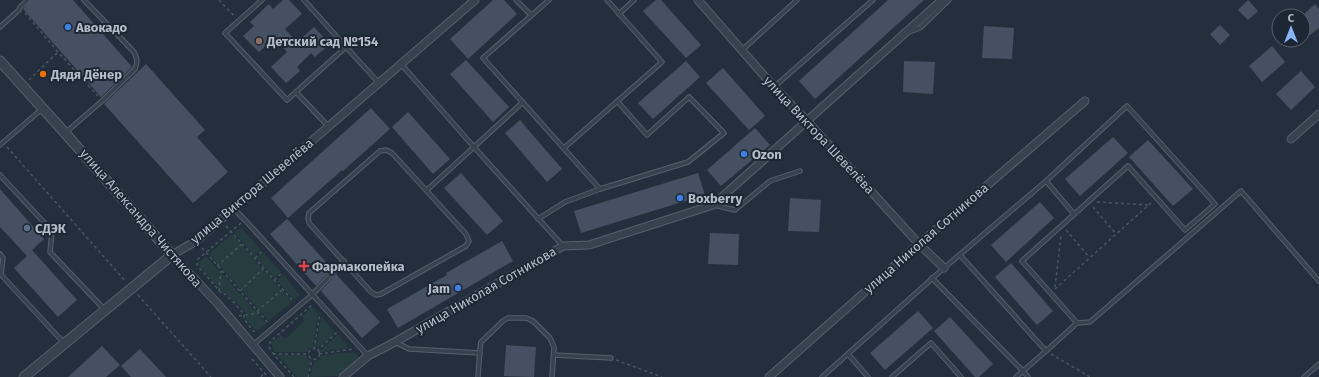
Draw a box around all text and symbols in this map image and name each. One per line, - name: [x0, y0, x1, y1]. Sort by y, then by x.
- north arrow: [1271, 8, 1311, 48]
- text: С: [1288, 12, 1295, 25]
- place label: Авокадо: [75, 20, 128, 35]
- marker: Авокадо: [63, 22, 73, 32]
- place label: Детский сад №154: [266, 34, 379, 49]
- marker: Детский сад №154: [254, 36, 264, 46]
- place label: Дядя Дёнер: [50, 67, 122, 82]
- marker: Дядя Дёнер: [38, 69, 48, 79]
- street label: улица Виктора Шевелёва: [760, 73, 878, 197]
- street label: улица Виктора Шевелёва: [188, 135, 316, 247]
- street label: улица Александра Чистякова: [77, 146, 205, 290]
- place label: Ozon: [752, 147, 782, 162]
- marker: Ozon: [739, 149, 749, 159]
- street label: улица Николая Сотникова: [861, 180, 991, 296]
- place label: Boxberry: [688, 191, 742, 206]
- marker: Boxberry: [675, 193, 685, 203]
- place label: СДЭК: [35, 221, 67, 236]
- marker: СДЭК: [22, 223, 32, 233]
- street label: улица Николая Сотникова: [413, 244, 559, 336]
- place label: Фармакопейка: [312, 259, 405, 274]
- marker: Фармакопейка: [299, 261, 309, 271]
- place label: Jam: [427, 281, 450, 296]
- marker: Jam: [453, 283, 463, 293]

